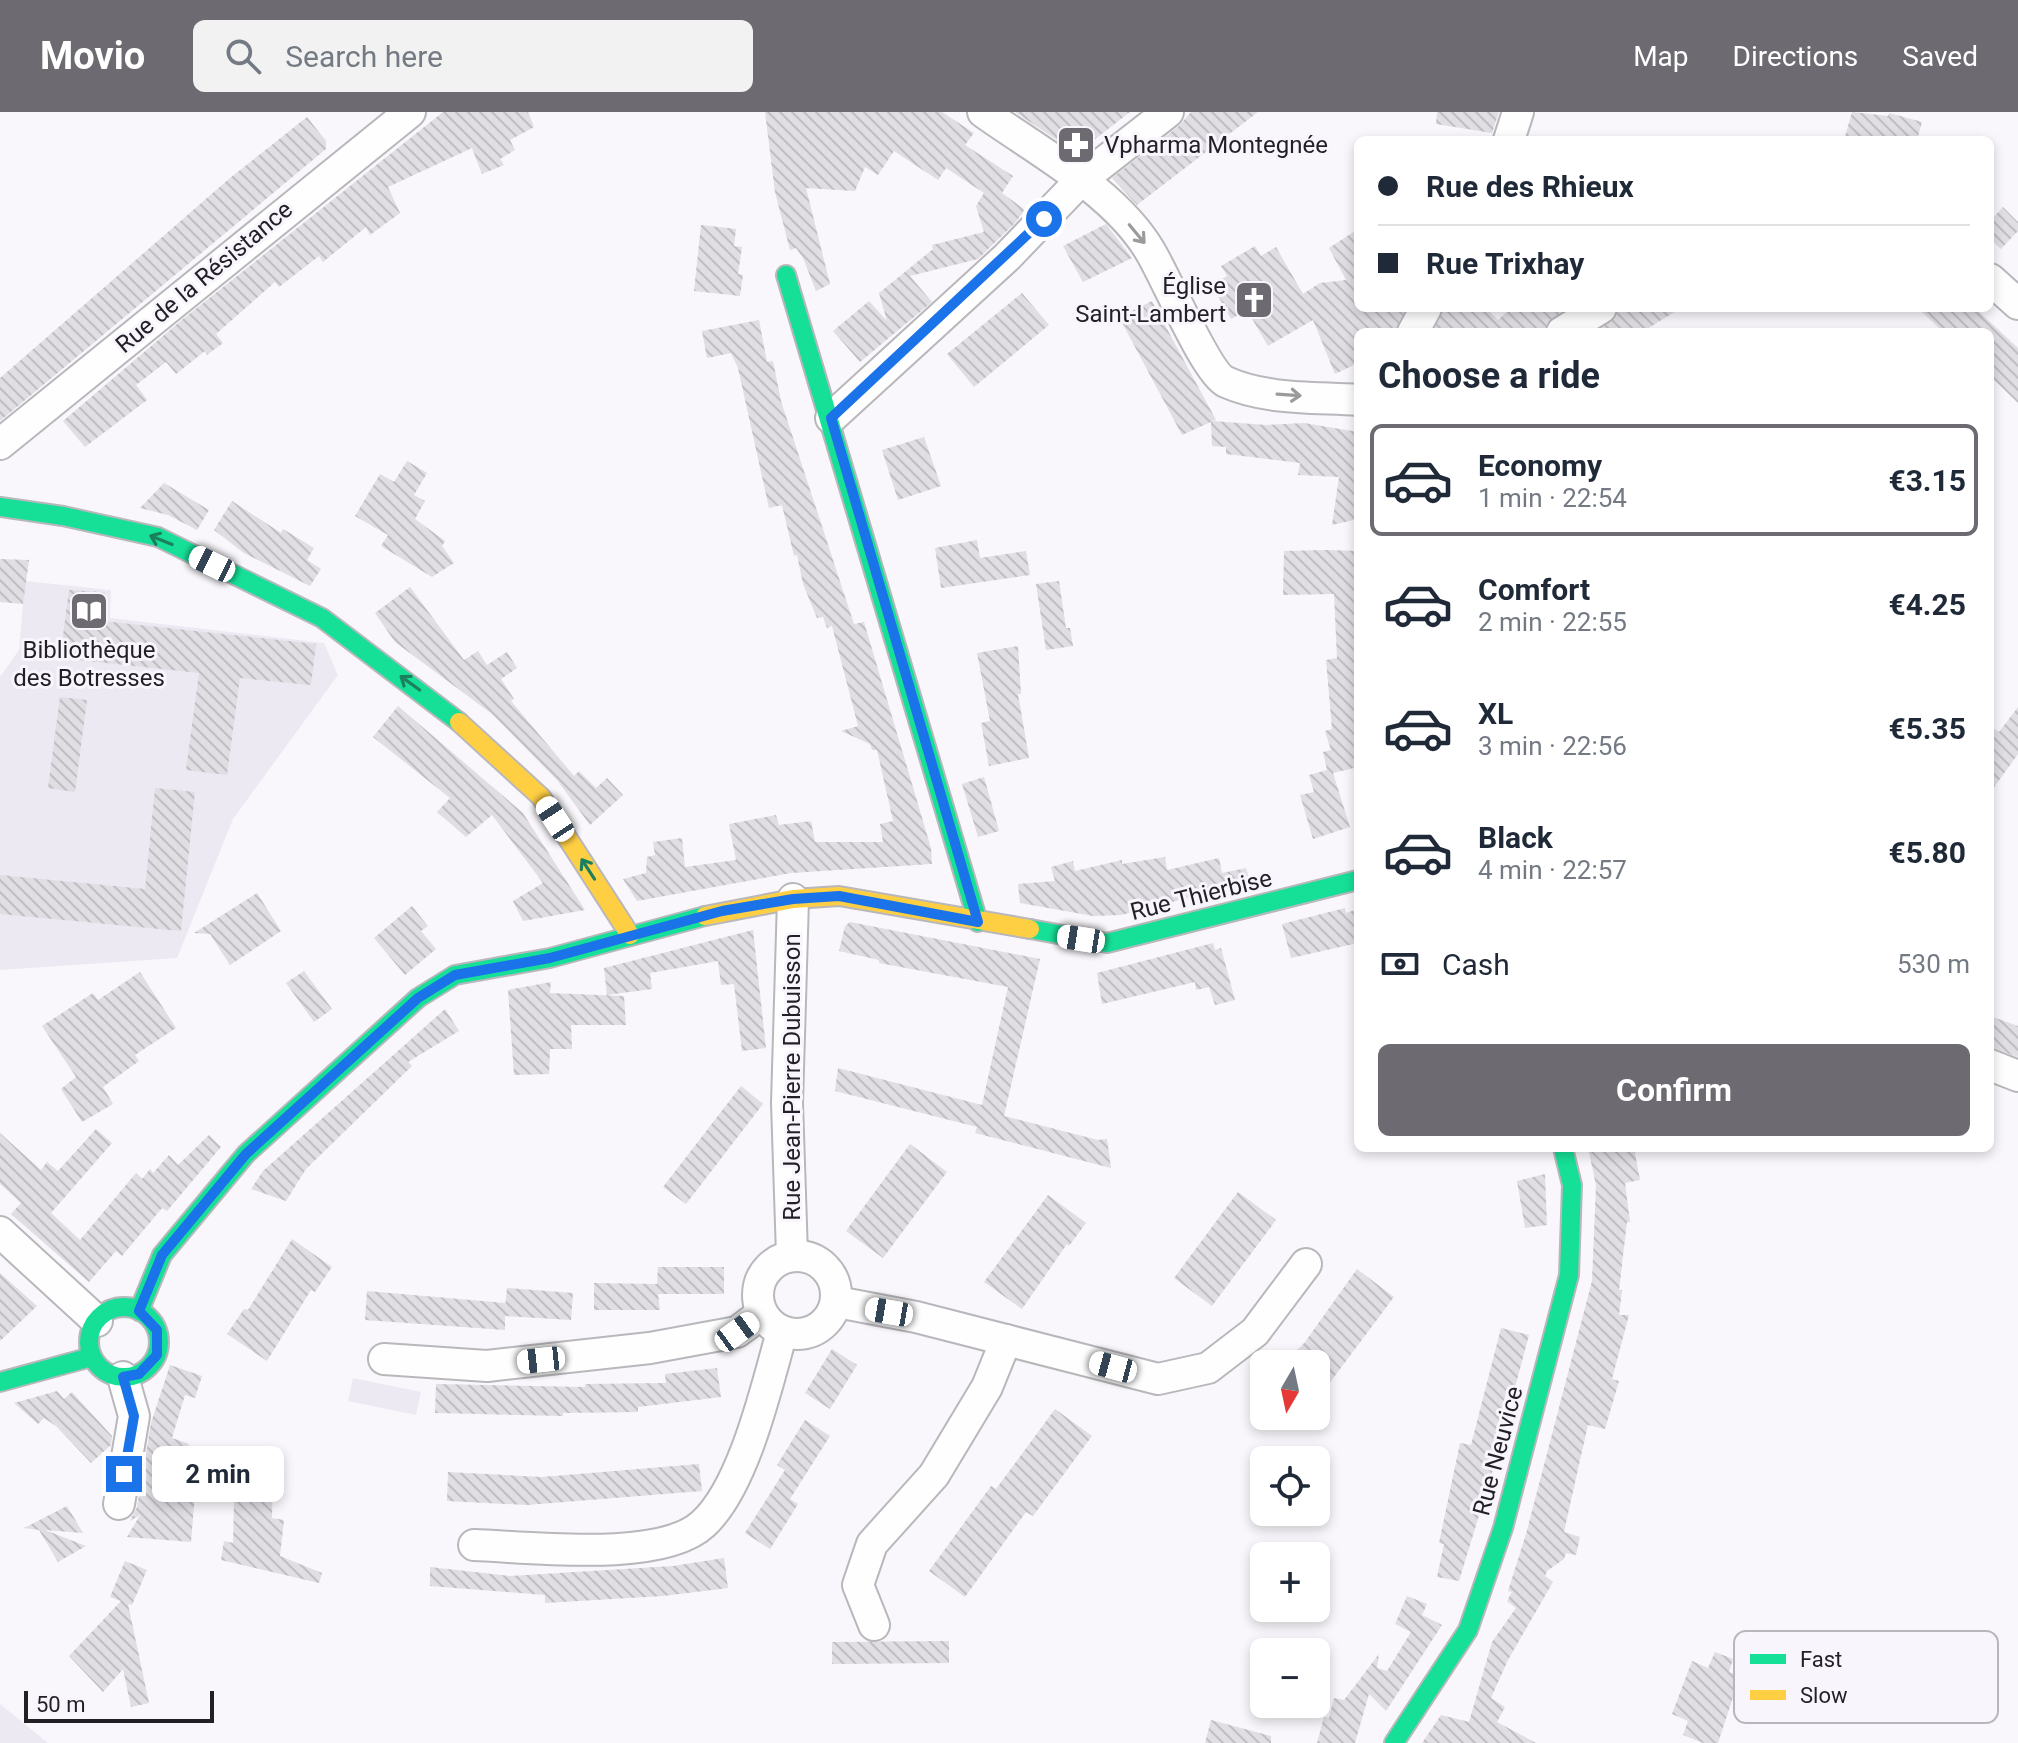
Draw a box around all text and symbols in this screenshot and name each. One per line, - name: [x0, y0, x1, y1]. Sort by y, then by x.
- search box: [193, 20, 753, 92]
- text: Movio: [40, 34, 145, 78]
- icon: search: [221, 34, 265, 78]
- text: Search here: [285, 39, 443, 74]
- text: Map: [1633, 40, 1689, 73]
- text: Directions: [1733, 40, 1858, 73]
- text: Saved: [1902, 40, 1978, 73]
- pharmacy icon: Vpharma Montegnée: [1055, 124, 1097, 166]
- place label: Vpharma Montegnée: [1104, 131, 1328, 159]
- text: Rue des Rhieux: [1426, 169, 1634, 204]
- street label: Rue de la Résistance: [110, 195, 298, 359]
- route start: [1026, 201, 1062, 237]
- one-way arrow: [1128, 223, 1146, 244]
- text: Rue Trixhay: [1426, 246, 1584, 281]
- place label: Église Saint-Lambert: [1075, 272, 1226, 328]
- church icon: Église Saint-Lambert: [1233, 279, 1275, 321]
- text: Choose a ride: [1378, 355, 1600, 397]
- one-way arrow: [1276, 388, 1302, 403]
- icon: car: [1382, 444, 1454, 516]
- text: Economy: [1478, 448, 1602, 483]
- text: €3.15: [1888, 463, 1966, 498]
- text: 1 min · 22:54: [1478, 483, 1627, 513]
- one-way arrow: [149, 532, 174, 546]
- car: [185, 543, 239, 585]
- icon: car: [1382, 568, 1454, 640]
- text: Comfort: [1478, 572, 1590, 607]
- text: €4.25: [1888, 587, 1966, 622]
- library icon: Bibliothèque des Botresses: [68, 590, 110, 632]
- text: 2 min · 22:55: [1478, 607, 1627, 637]
- place label: Bibliothèque des Botresses: [13, 636, 165, 692]
- one-way arrow: [400, 675, 421, 692]
- icon: car: [1382, 692, 1454, 764]
- text: XL: [1478, 696, 1513, 731]
- text: €5.35: [1888, 711, 1966, 746]
- text: 3 min · 22:56: [1478, 731, 1627, 761]
- car: [532, 792, 578, 846]
- icon: car: [1382, 816, 1454, 888]
- text: Black: [1478, 820, 1553, 855]
- text: €5.80: [1888, 835, 1966, 870]
- text: 4 min · 22:57: [1478, 855, 1627, 885]
- one-way arrow: [579, 859, 596, 881]
- street label: Rue Thierbise: [1127, 864, 1275, 926]
- car: [1055, 923, 1107, 955]
- street label: Rue Jean-Pierre Dubuisson: [778, 933, 806, 1221]
- icon: cash: [1378, 942, 1422, 986]
- text: Cash: [1442, 947, 1510, 982]
- text: 530 m: [1897, 949, 1970, 979]
- button: Confirm: [1378, 1044, 1970, 1136]
- car: [863, 1296, 915, 1328]
- car: [711, 1308, 763, 1356]
- car: [516, 1346, 566, 1374]
- car: [1087, 1349, 1139, 1385]
- north arrow: [1250, 1350, 1330, 1430]
- map controls: [1250, 1350, 1330, 1718]
- street label: Rue Neuvice: [1467, 1383, 1529, 1519]
- callout: 2 min: [152, 1446, 284, 1502]
- button: locate: [1250, 1446, 1330, 1526]
- route end: [106, 1456, 142, 1492]
- text: 2 min: [185, 1459, 251, 1489]
- button: +: [1250, 1542, 1330, 1622]
- legend: [1734, 1631, 1998, 1723]
- button: −: [1250, 1638, 1330, 1718]
- text: Fast: [1800, 1647, 1842, 1672]
- text: Slow: [1800, 1683, 1848, 1708]
- scale bar: [24, 1687, 214, 1723]
- text: 50 m: [36, 1692, 85, 1717]

